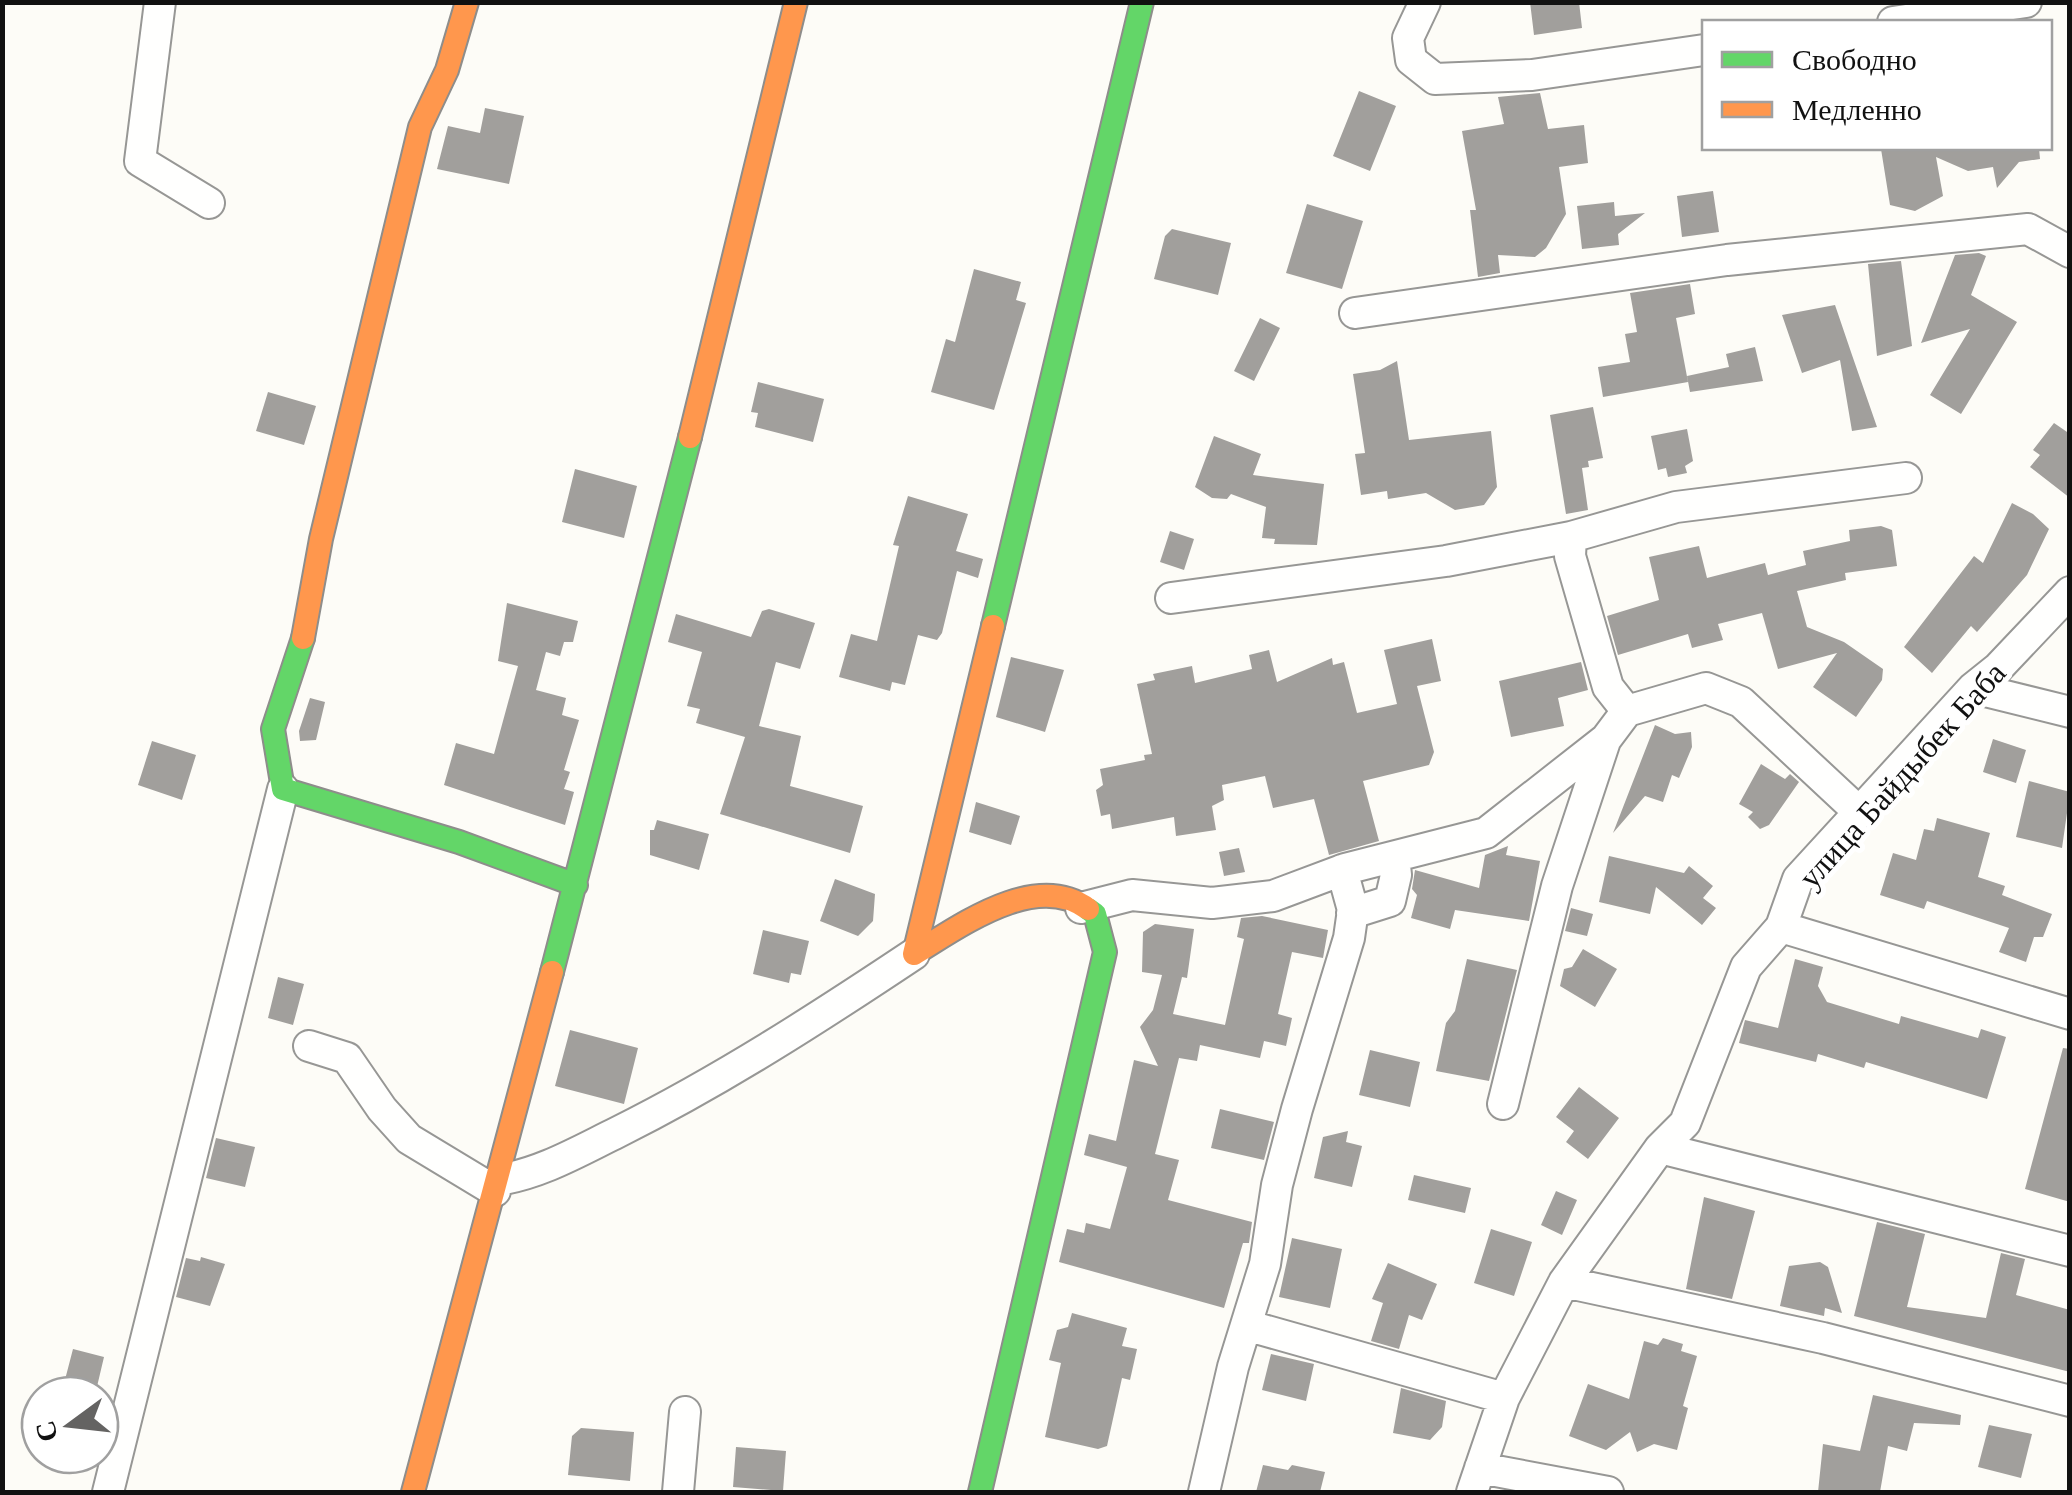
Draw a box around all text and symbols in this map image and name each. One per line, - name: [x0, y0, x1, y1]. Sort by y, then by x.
- legend: [1702, 20, 2052, 150]
- text: Свободно: [1792, 43, 1917, 76]
- text: Медленно: [1792, 93, 1922, 126]
- street label: улица Байдыбек Баба: [1791, 655, 2013, 895]
- north arrow: [20, 1375, 120, 1475]
- text: С: [29, 1418, 64, 1445]

